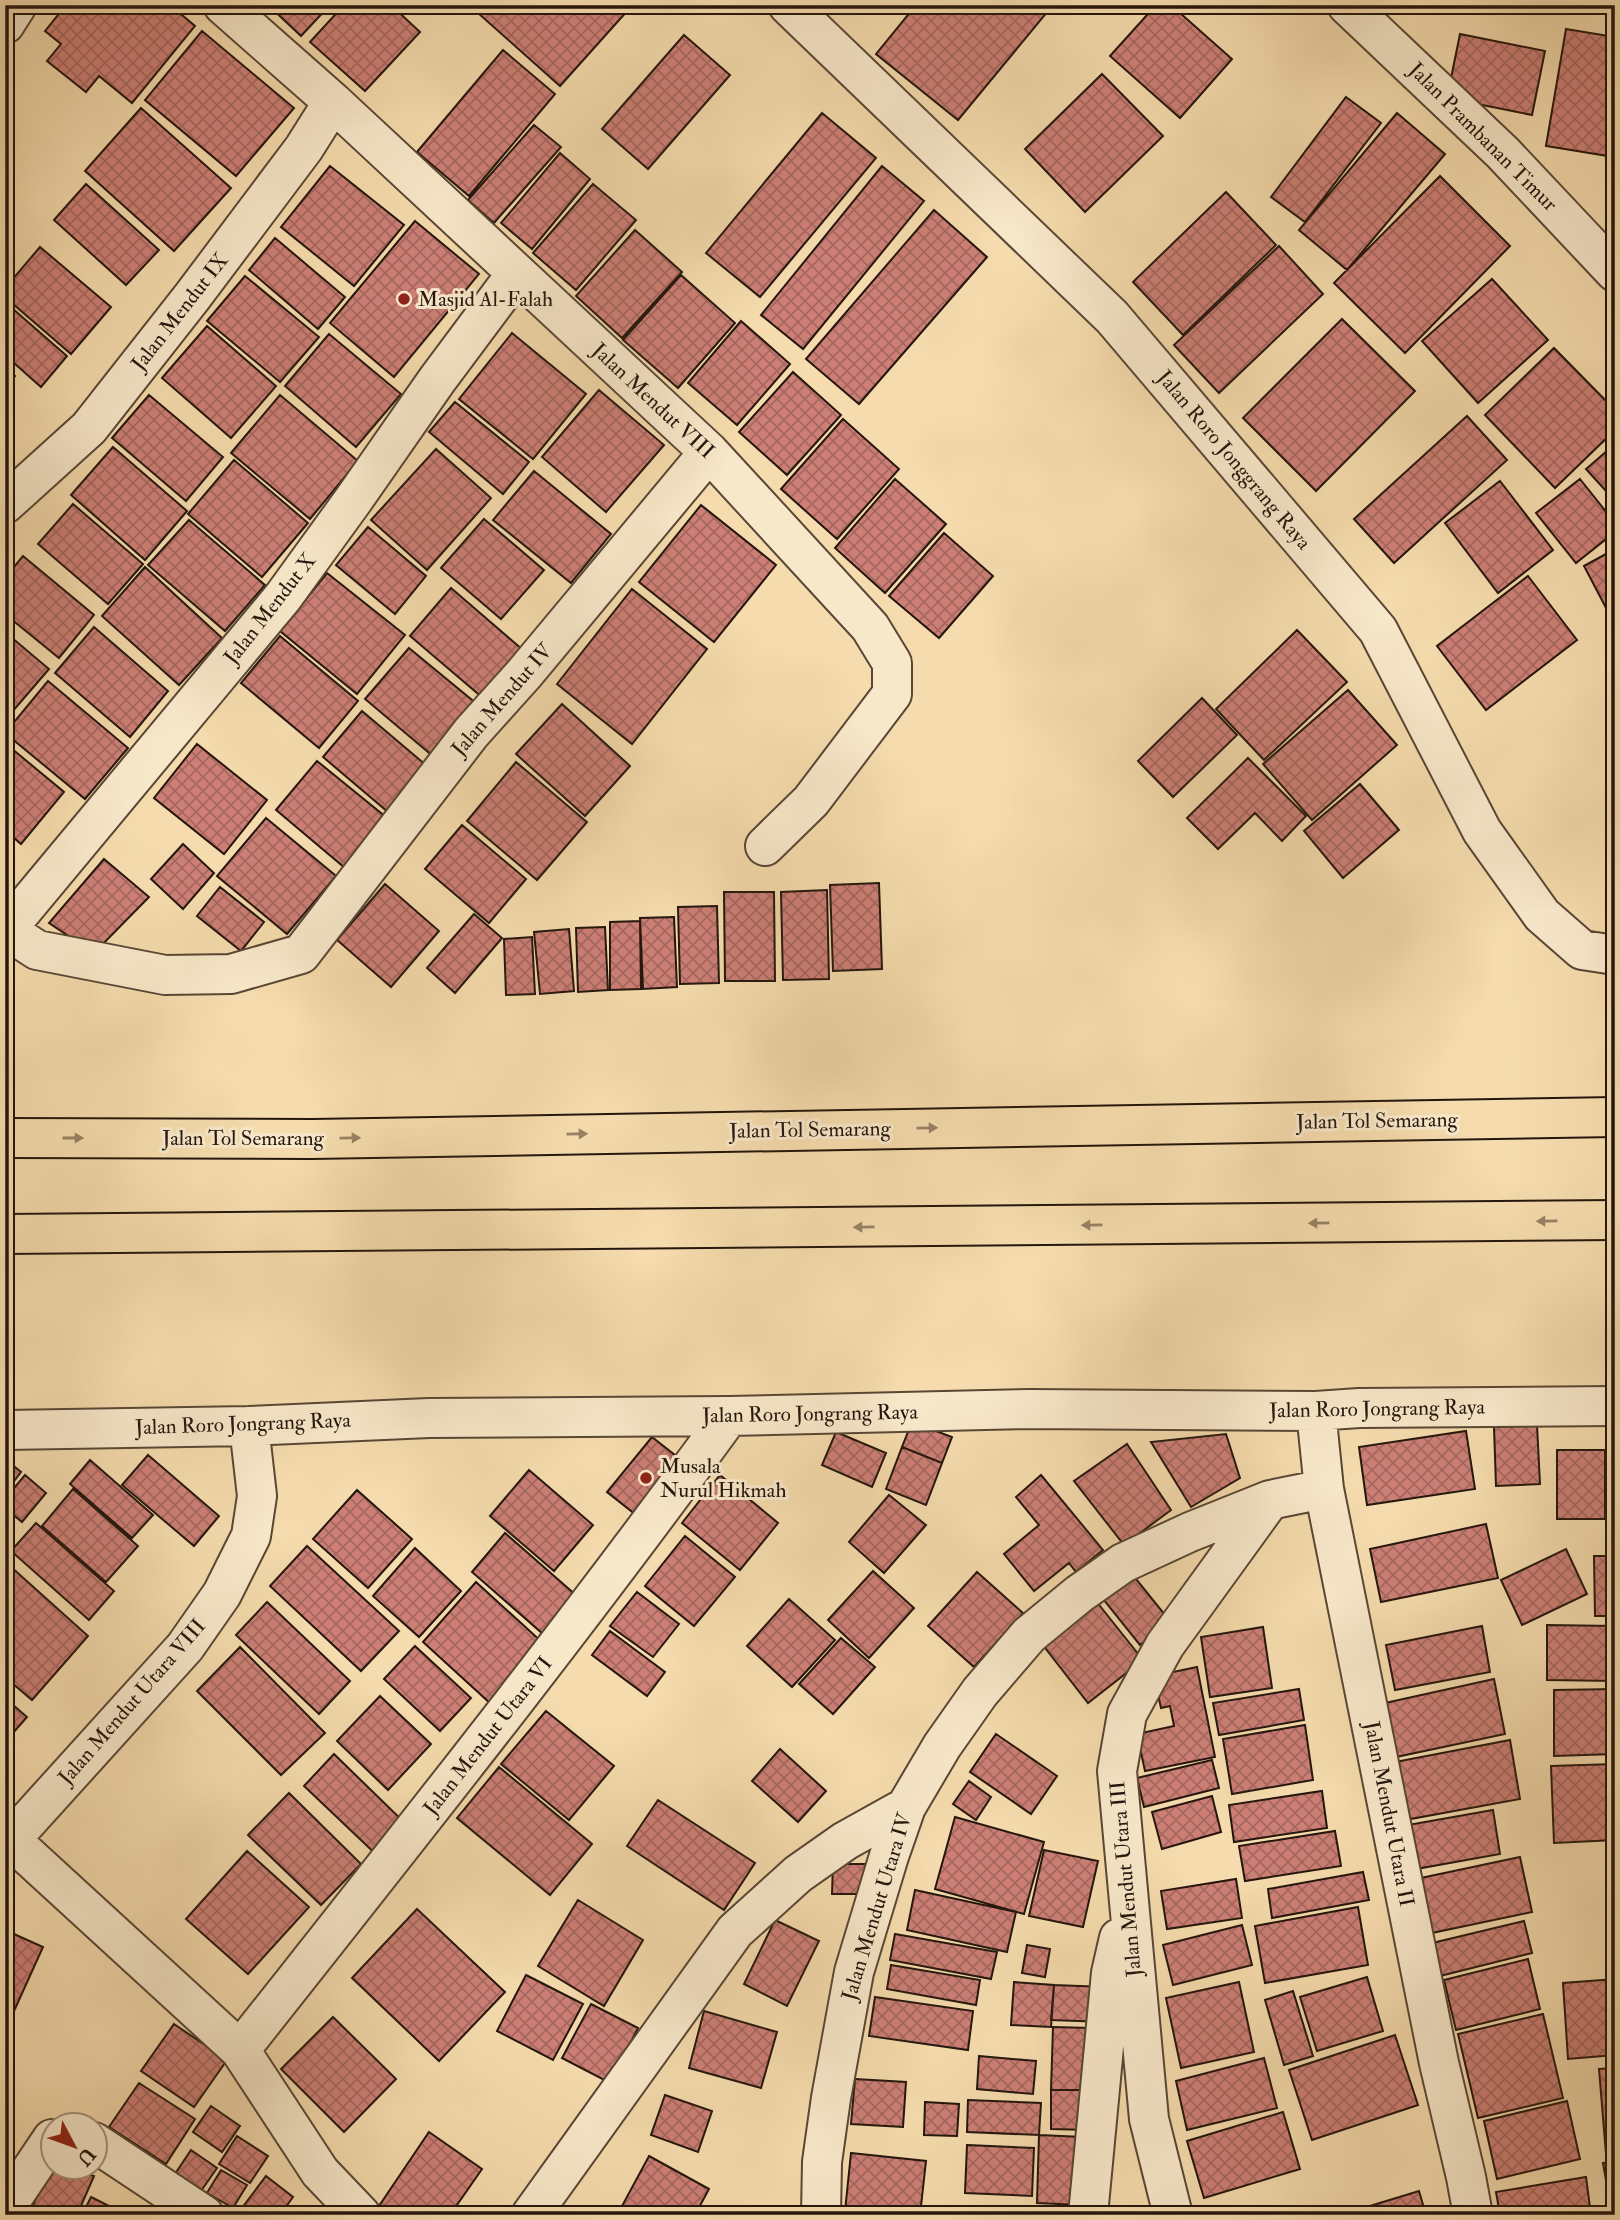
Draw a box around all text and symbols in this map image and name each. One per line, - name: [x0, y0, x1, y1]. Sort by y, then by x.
- street label: Jalan Prambanan Timur: [1402, 56, 1563, 217]
- street label: Jalan Mendut IX: [125, 248, 235, 377]
- place label: Masjid Al-Falah: [418, 286, 553, 313]
- marker: Masjid Al-Falah: [396, 291, 412, 307]
- street label: Jalan Mendut VIII: [585, 337, 720, 465]
- street label: Jalan Roro Jonggrang Raya: [1150, 364, 1317, 556]
- street label: Jalan Mendut X: [217, 548, 322, 671]
- street label: Jalan Mendut IV: [445, 637, 559, 763]
- street label: Jalan Tol Semarang: [1295, 1106, 1459, 1136]
- street label: Jalan Tol Semarang: [728, 1115, 892, 1145]
- one-way arrow: [917, 1122, 939, 1134]
- street label: Jalan Tol Semarang: [161, 1125, 324, 1152]
- one-way arrow: [567, 1128, 589, 1140]
- one-way arrow: [63, 1132, 85, 1144]
- one-way arrow: [339, 1132, 361, 1144]
- one-way arrow: [1535, 1215, 1557, 1227]
- one-way arrow: [1308, 1217, 1330, 1229]
- one-way arrow: [1080, 1219, 1102, 1231]
- one-way arrow: [853, 1222, 875, 1233]
- street label: Jalan Roro Jongrang Raya: [1268, 1394, 1485, 1424]
- street label: Jalan Roro Jongrang Raya: [701, 1399, 918, 1429]
- street label: Jalan Roro Jongrang Raya: [134, 1407, 352, 1441]
- place label: Musala Nurul Hikmah: [660, 1453, 786, 1504]
- marker: Musala Nurul Hikmah: [638, 1470, 654, 1486]
- street label: Jalan Mendut Utara VIII: [52, 1613, 212, 1791]
- street label: Jalan Mendut Utara VI: [417, 1651, 559, 1822]
- street label: Jalan Mendut Utara II: [1358, 1718, 1420, 1909]
- street label: Jalan Mendut Utara III: [1104, 1780, 1148, 1979]
- street label: Jalan Mendut Utara IV: [835, 1809, 919, 2005]
- north arrow: [38, 2112, 108, 2182]
- text: U: [72, 2143, 100, 2170]

